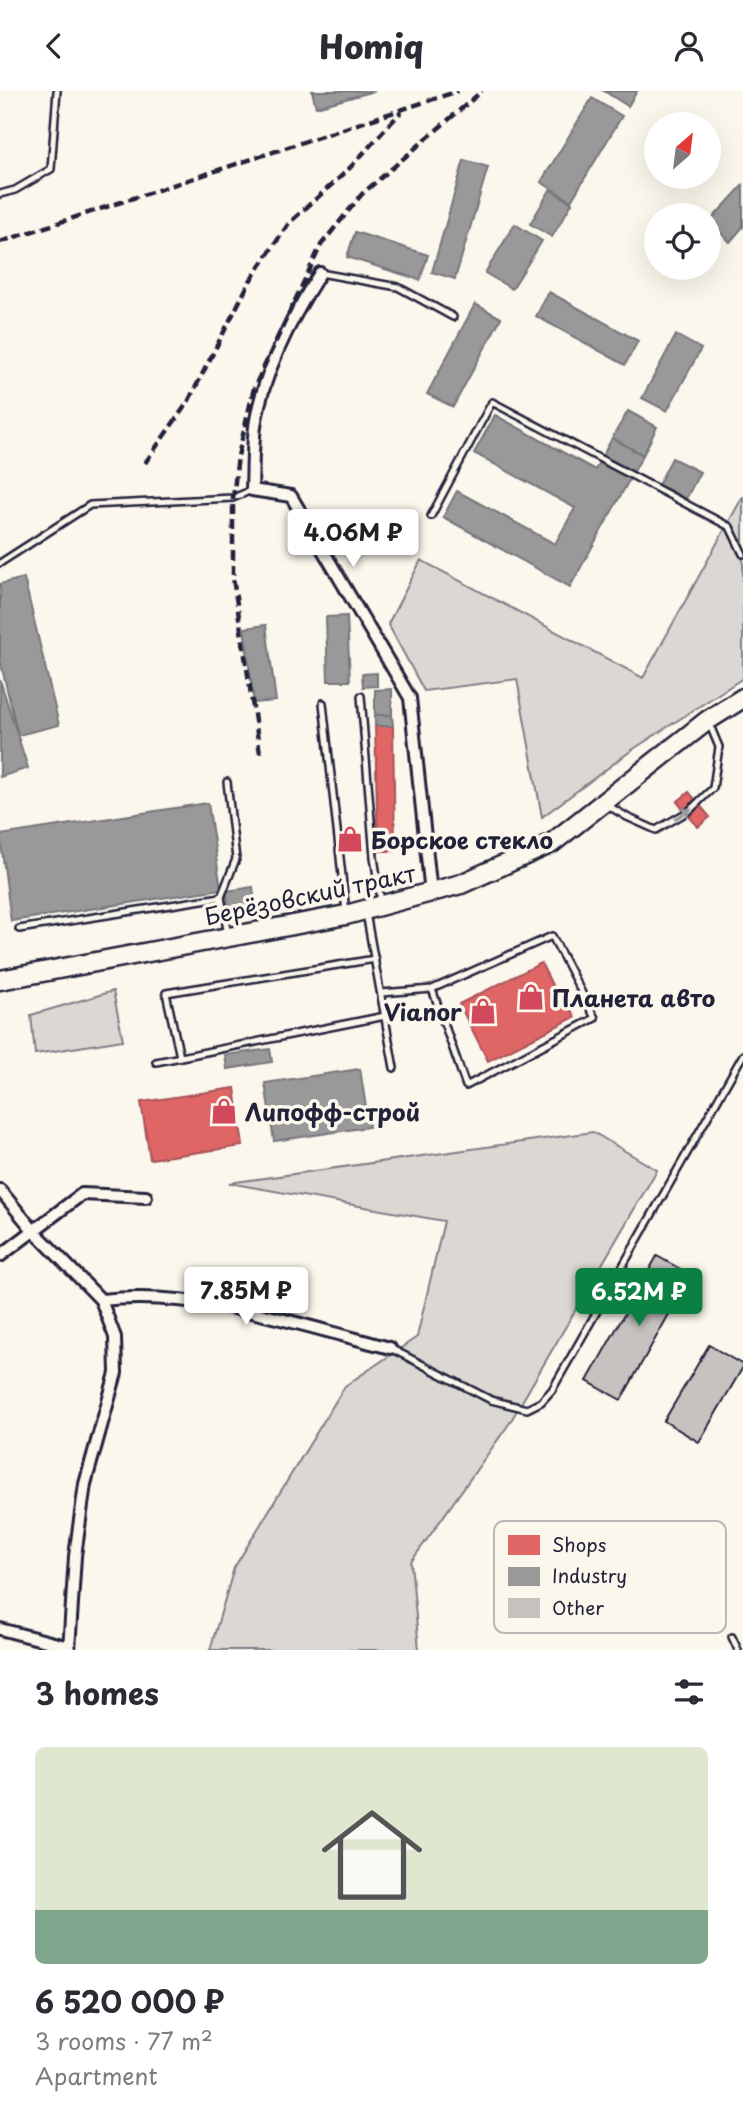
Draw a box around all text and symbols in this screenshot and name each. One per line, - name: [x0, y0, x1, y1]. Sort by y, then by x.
- text: Homiq: [319, 22, 424, 70]
- icon: back: [35, 27, 73, 65]
- icon: person: [670, 27, 708, 65]
- north arrow: [644, 112, 721, 189]
- map controls: [644, 112, 721, 280]
- button: locate: [644, 203, 721, 280]
- pin: 4.06M ₽: [288, 510, 418, 569]
- text: 4.06M ₽: [304, 514, 402, 549]
- one-way arrow: [673, 807, 693, 820]
- place label: Борское стекло: [371, 822, 553, 857]
- shop icon: Борское стекло: [335, 824, 365, 854]
- street label: Берёзовский тракт: [201, 854, 420, 933]
- place label: Планета авто: [552, 980, 716, 1015]
- shop icon: Планета авто: [516, 982, 546, 1012]
- place label: Vianor: [384, 994, 462, 1029]
- shop icon: Vianor: [468, 996, 498, 1026]
- place label: Липофф-строй: [245, 1094, 420, 1129]
- shop icon: Липофф-строй: [209, 1096, 239, 1126]
- pin: 7.85M ₽: [181, 1267, 311, 1327]
- pin: 6.52M ₽: [574, 1269, 704, 1328]
- text: 7.85M ₽: [200, 1272, 292, 1307]
- text: 6.52M ₽: [591, 1273, 687, 1308]
- legend: [494, 1521, 726, 1633]
- text: Shops: [552, 1530, 606, 1558]
- text: Industry: [552, 1561, 627, 1589]
- text: Other: [552, 1593, 604, 1621]
- text: 3 homes: [35, 1670, 159, 1715]
- icon: filters: [670, 1673, 708, 1711]
- icon: home: [309, 1792, 435, 1918]
- text: 6 520 000 ₽: [35, 1978, 224, 2023]
- text: 3 rooms · 77 m²: [35, 2023, 213, 2058]
- text: Apartment: [35, 2058, 158, 2093]

